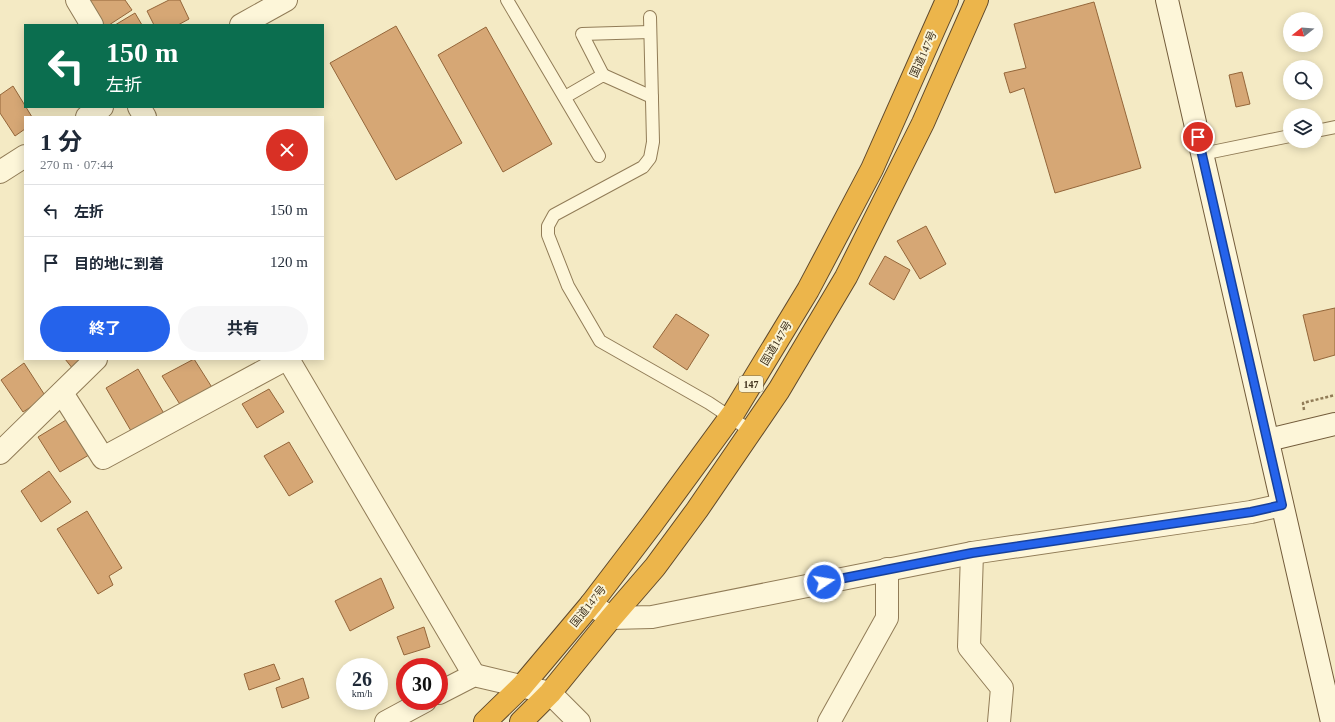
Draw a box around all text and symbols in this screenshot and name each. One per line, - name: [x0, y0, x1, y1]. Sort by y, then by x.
- north arrow: [1283, 12, 1323, 52]
- map controls: [1283, 12, 1323, 148]
- street label: 国道147号: [907, 29, 939, 79]
- text: 150 m: [106, 37, 178, 68]
- icon: left: [40, 40, 92, 92]
- button: search: [1283, 60, 1323, 100]
- text: 左折: [106, 75, 142, 95]
- button: layers: [1283, 108, 1323, 148]
- pin: [1181, 120, 1215, 154]
- icon: arrive: [1187, 126, 1209, 148]
- text: 1 分: [40, 129, 82, 155]
- button: close: [266, 129, 308, 171]
- text: 270 m · 07:44: [40, 157, 113, 172]
- icon: left: [40, 200, 62, 222]
- text: 150 m: [270, 202, 308, 218]
- text: 左折: [74, 204, 104, 220]
- icon: arrive: [40, 252, 62, 274]
- text: 120 m: [270, 254, 308, 270]
- text: 目的地に到着: [74, 256, 164, 272]
- button: 終了: [40, 306, 170, 352]
- button: 共有: [178, 306, 308, 352]
- street label: 国道147号: [758, 319, 794, 367]
- road number: 147: [739, 376, 763, 392]
- position arrow: [803, 561, 845, 603]
- street label: 国道147号: [568, 583, 608, 629]
- speed limit sign: 30: [396, 658, 448, 710]
- text: 26: [352, 668, 372, 690]
- text: km/h: [352, 688, 372, 699]

